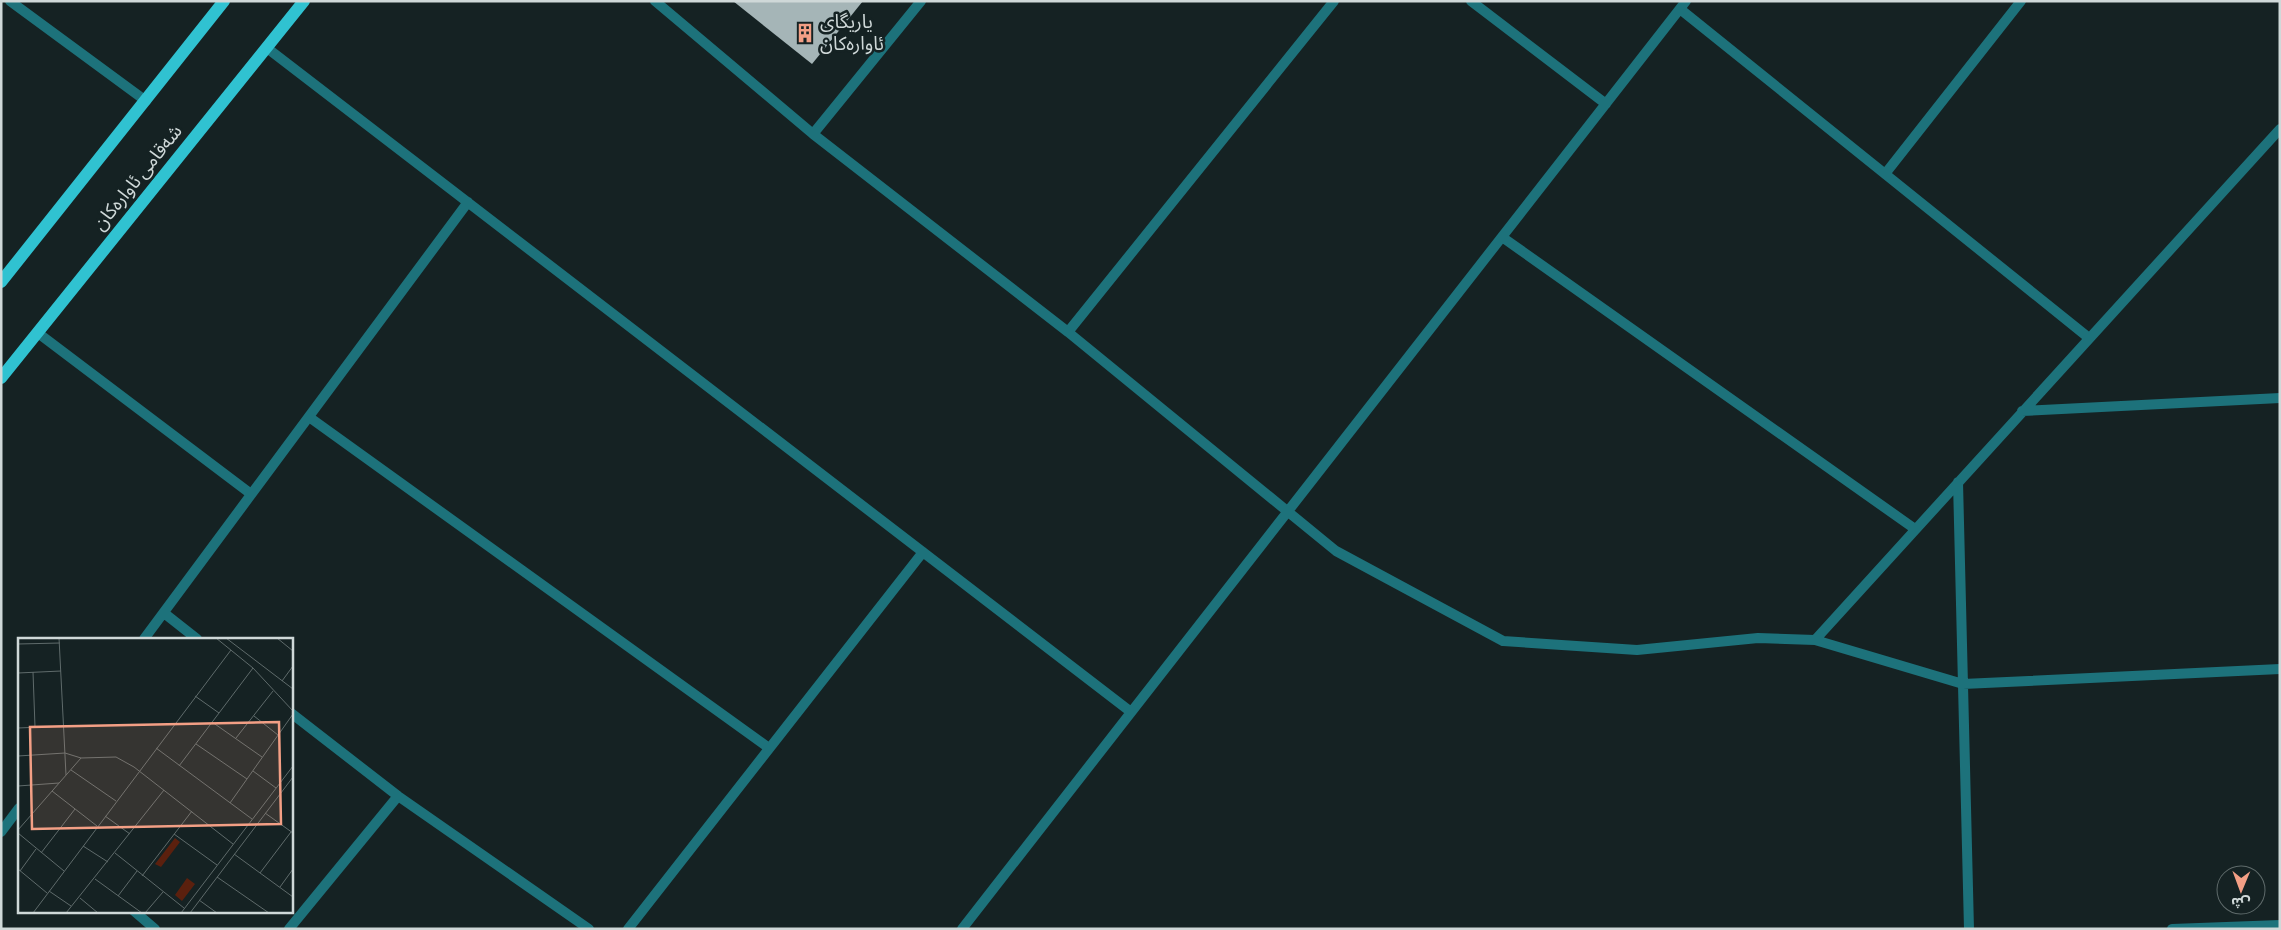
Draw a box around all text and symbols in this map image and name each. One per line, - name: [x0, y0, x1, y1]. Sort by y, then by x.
- place label: یاریگای ئاوارەکان: [820, 12, 884, 55]
- building icon: یاریگای ئاوارەکان: [794, 22, 816, 44]
- street label: شەقامی ئاوارەکان: [90, 122, 187, 235]
- inset map: [18, 638, 292, 912]
- north arrow: [2216, 865, 2266, 915]
- text: ش: [2231, 895, 2251, 909]

